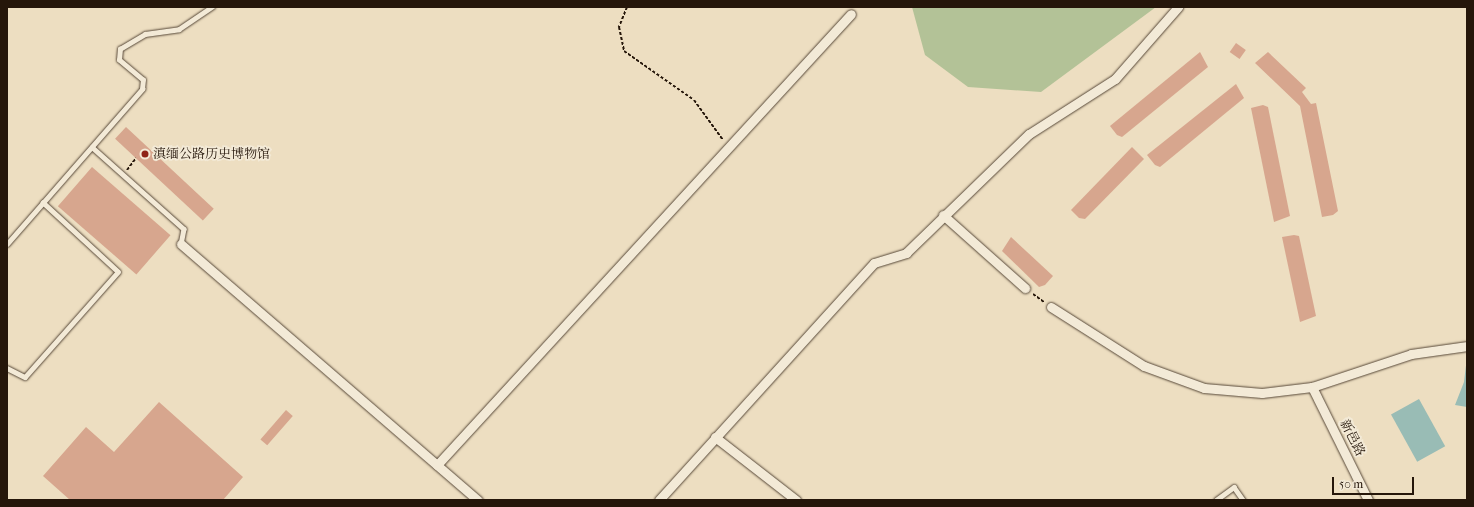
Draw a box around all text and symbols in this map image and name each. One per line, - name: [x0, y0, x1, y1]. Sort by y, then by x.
- place label: 滇缅公路历史博物馆: [153, 146, 270, 162]
- marker: 滇缅公路历史博物馆: [140, 149, 150, 159]
- street label: 新邑路: [1336, 417, 1368, 459]
- scale bar: [1334, 469, 1416, 495]
- text: 50 m: [1339, 477, 1363, 491]

